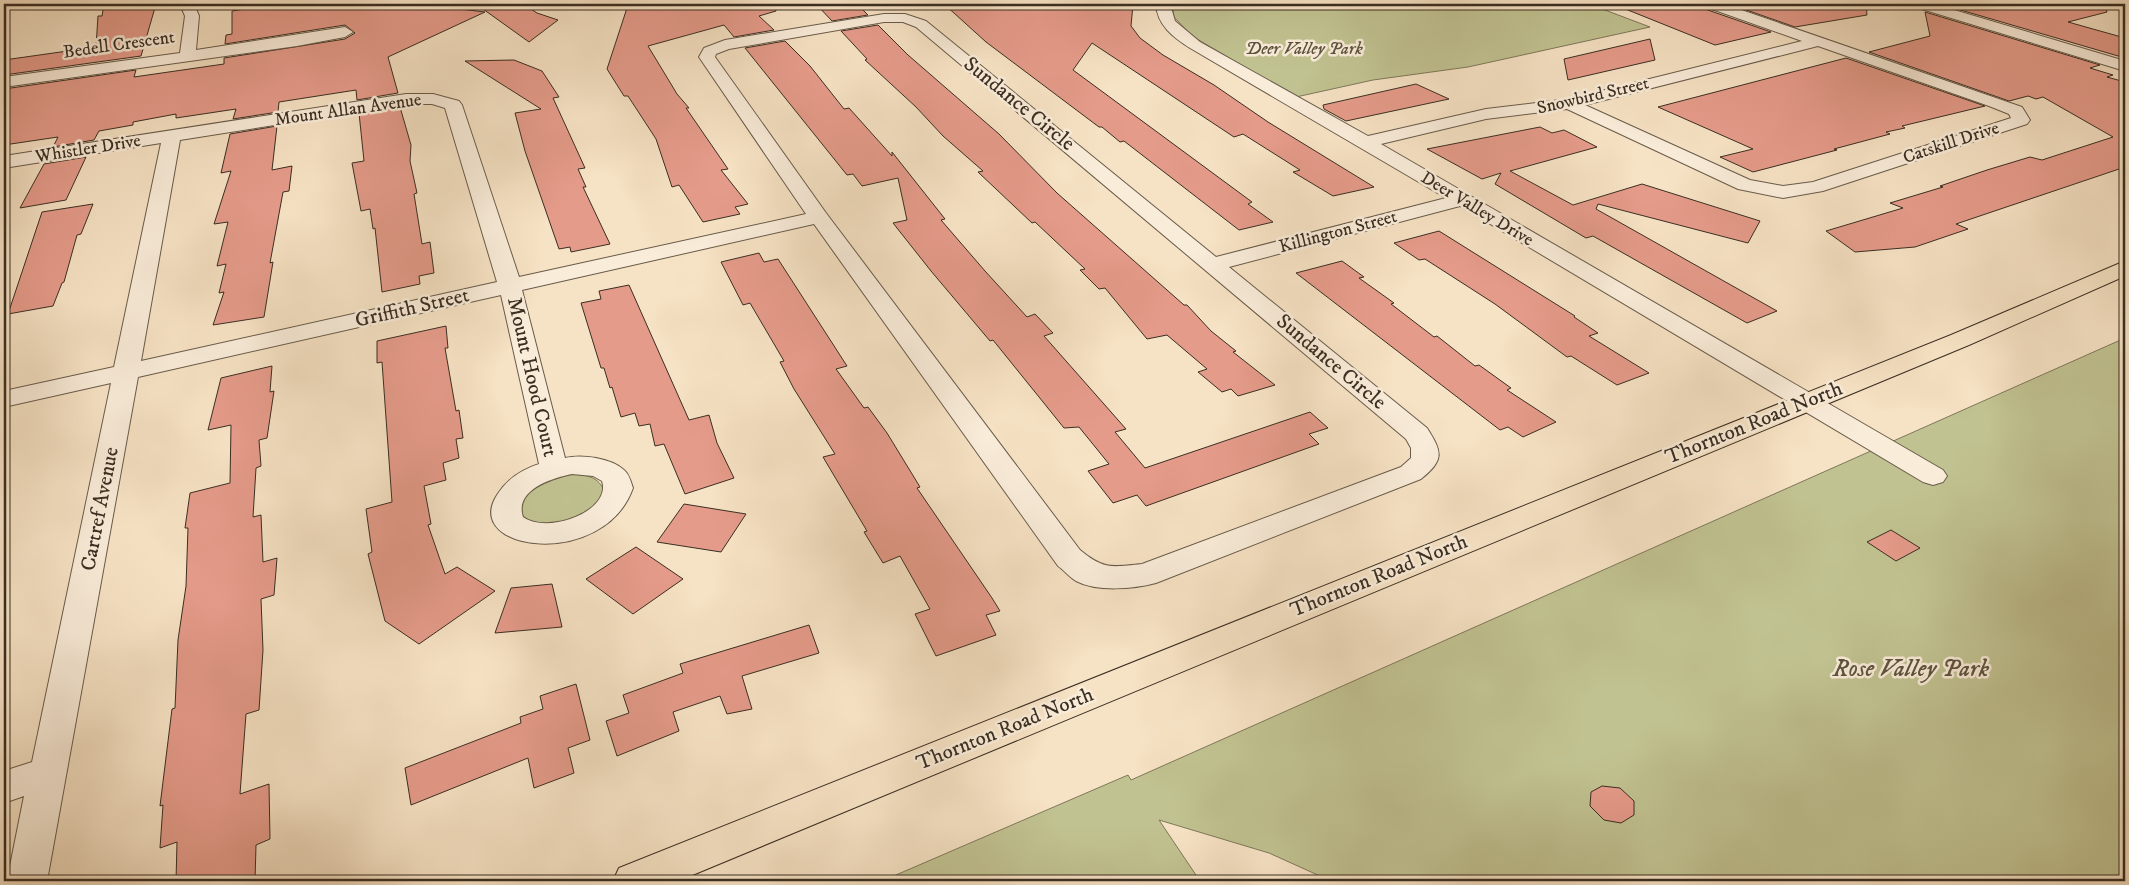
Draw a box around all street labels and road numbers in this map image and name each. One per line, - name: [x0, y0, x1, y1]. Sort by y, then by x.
- street label: Bedell Crescent: [62, 26, 176, 64]
- street label: Sundance Circle: [958, 51, 1080, 157]
- street label: Snowbird Street: [1535, 72, 1651, 120]
- street label: Mount Allan Avenue: [273, 89, 423, 131]
- street label: Catskill Drive: [1900, 117, 2002, 169]
- street label: Whistler Drive: [33, 130, 142, 168]
- street label: Deer Valley Drive: [1417, 167, 1537, 251]
- street label: Killington Street: [1277, 206, 1400, 258]
- street label: Griffith Street: [352, 282, 472, 334]
- street label: Mount Hood Court: [501, 295, 563, 460]
- street label: Sundance Circle: [1271, 308, 1392, 416]
- street label: Thornton Road North: [1662, 376, 1846, 470]
- street label: Cartref Avenue: [75, 445, 125, 573]
- street label: Thornton Road North: [1287, 529, 1471, 623]
- street label: Thornton Road North: [913, 682, 1097, 776]

